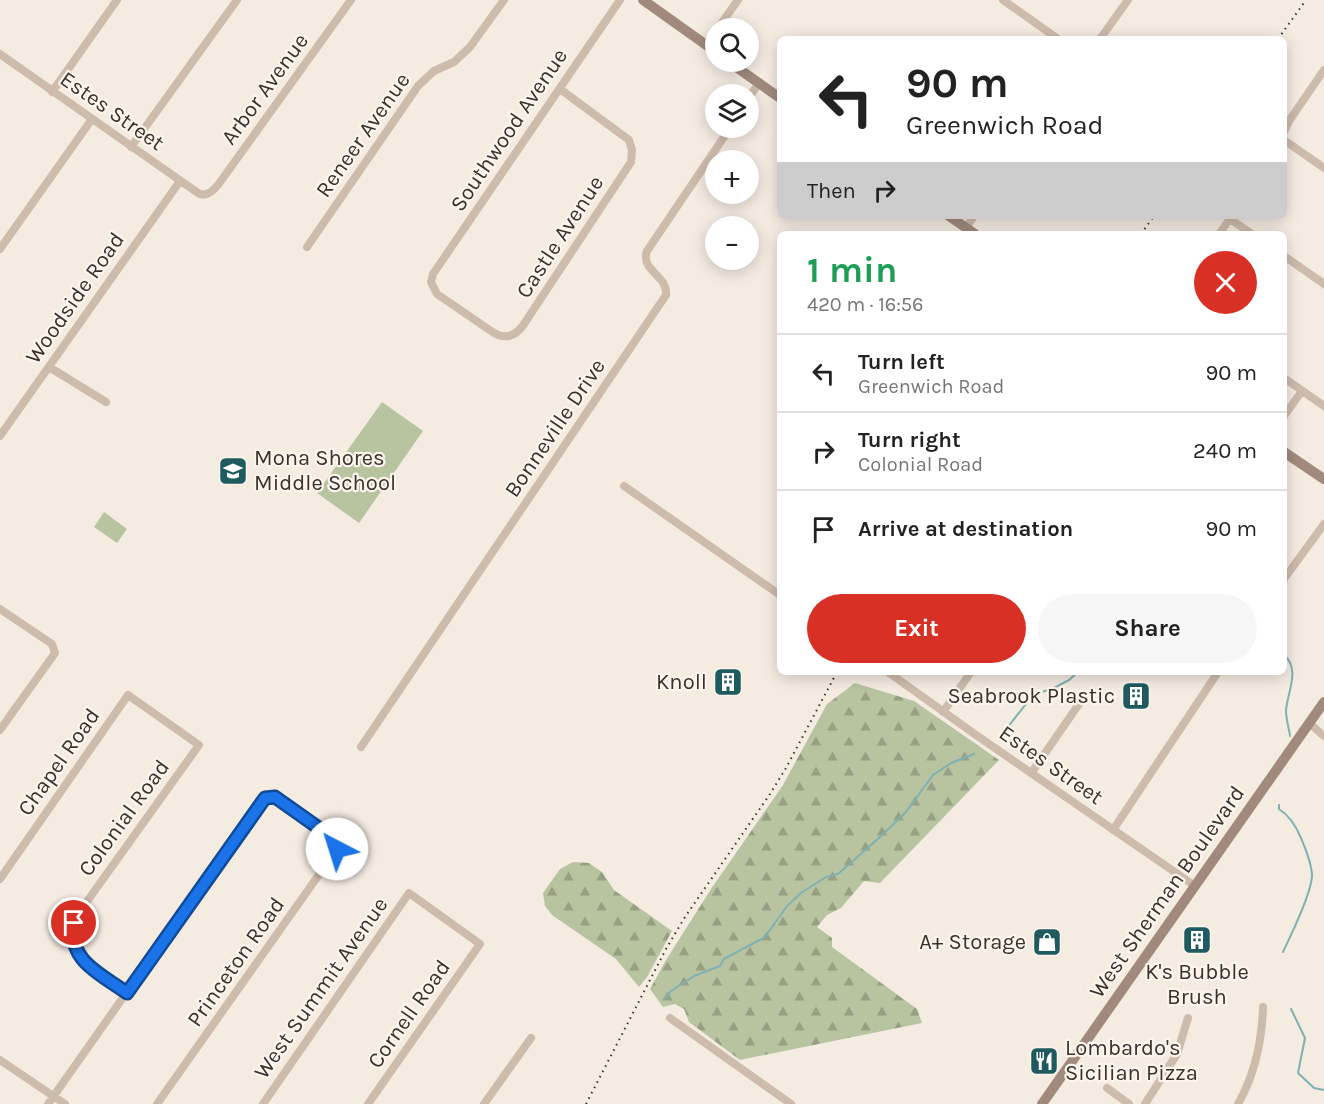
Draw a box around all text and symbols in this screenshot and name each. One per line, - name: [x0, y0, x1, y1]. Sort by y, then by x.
- map controls: [705, 18, 759, 270]
- button: search: [705, 18, 759, 72]
- street label: Arbor Avenue: [216, 28, 314, 150]
- street label: Southwood Avenue: [445, 44, 573, 216]
- text: 90 m: [906, 58, 1009, 108]
- icon: left: [807, 60, 885, 138]
- street label: Estes Street: [55, 66, 169, 156]
- street label: Reneer Avenue: [310, 68, 416, 202]
- button: layers: [705, 84, 759, 138]
- text: Greenwich Road: [906, 109, 1104, 141]
- button: +: [705, 150, 759, 204]
- street label: Castle Avenue: [511, 171, 609, 303]
- icon: right: [868, 174, 901, 207]
- text: Then: [807, 178, 856, 204]
- button: −: [705, 216, 759, 270]
- street label: Woodside Road: [20, 227, 130, 369]
- text: 1 min: [807, 249, 897, 291]
- button: close: [1194, 251, 1257, 314]
- text: 420 m · 16:56: [807, 293, 924, 316]
- text: Turn left: [858, 349, 945, 375]
- street label: Bonneville Drive: [499, 354, 611, 502]
- icon: left: [807, 357, 840, 390]
- text: 90 m: [1205, 360, 1257, 386]
- text: Greenwich Road: [858, 375, 1004, 398]
- text: Turn right: [858, 427, 961, 453]
- icon: right: [807, 435, 840, 468]
- text: 240 m: [1193, 438, 1257, 464]
- place label: Mona Shores Middle School: [254, 445, 396, 496]
- text: Colonial Road: [858, 453, 983, 476]
- school or university icon: Mona Shores Middle School: [217, 455, 249, 487]
- icon: arrive: [807, 513, 840, 546]
- text: Arrive at destination: [858, 516, 1073, 542]
- text: 90 m: [1205, 516, 1257, 542]
- button: Exit: [807, 594, 1026, 663]
- button: Share: [1038, 594, 1257, 663]
- building icon: Knoll: [712, 666, 744, 698]
- place label: Knoll: [656, 669, 707, 695]
- building icon: Seabrook Plastic: [1120, 680, 1152, 712]
- place label: Seabrook Plastic: [947, 683, 1115, 709]
- street label: Chapel Road: [12, 703, 106, 821]
- street label: Estes Street: [994, 720, 1108, 810]
- street label: Colonial Road: [73, 755, 175, 881]
- street label: West Sherman Boulevard: [1084, 781, 1250, 1003]
- position arrow: [305, 817, 369, 881]
- street label: Princeton Road: [182, 892, 290, 1032]
- street label: West Summit Avenue: [249, 892, 393, 1084]
- pin: [48, 897, 99, 948]
- icon: arrive: [57, 906, 90, 939]
- building icon: K's Bubble Brush: [1181, 924, 1213, 956]
- shop icon: A+ Storage: [1031, 926, 1063, 958]
- place label: A+ Storage: [919, 929, 1026, 955]
- street label: Cornell Road: [362, 955, 456, 1073]
- place label: K's Bubble Brush: [1145, 959, 1249, 1010]
- place label: Lombardo's Sicilian Pizza: [1065, 1035, 1198, 1086]
- restaurant icon: Lombardo's Sicilian Pizza: [1028, 1045, 1060, 1077]

